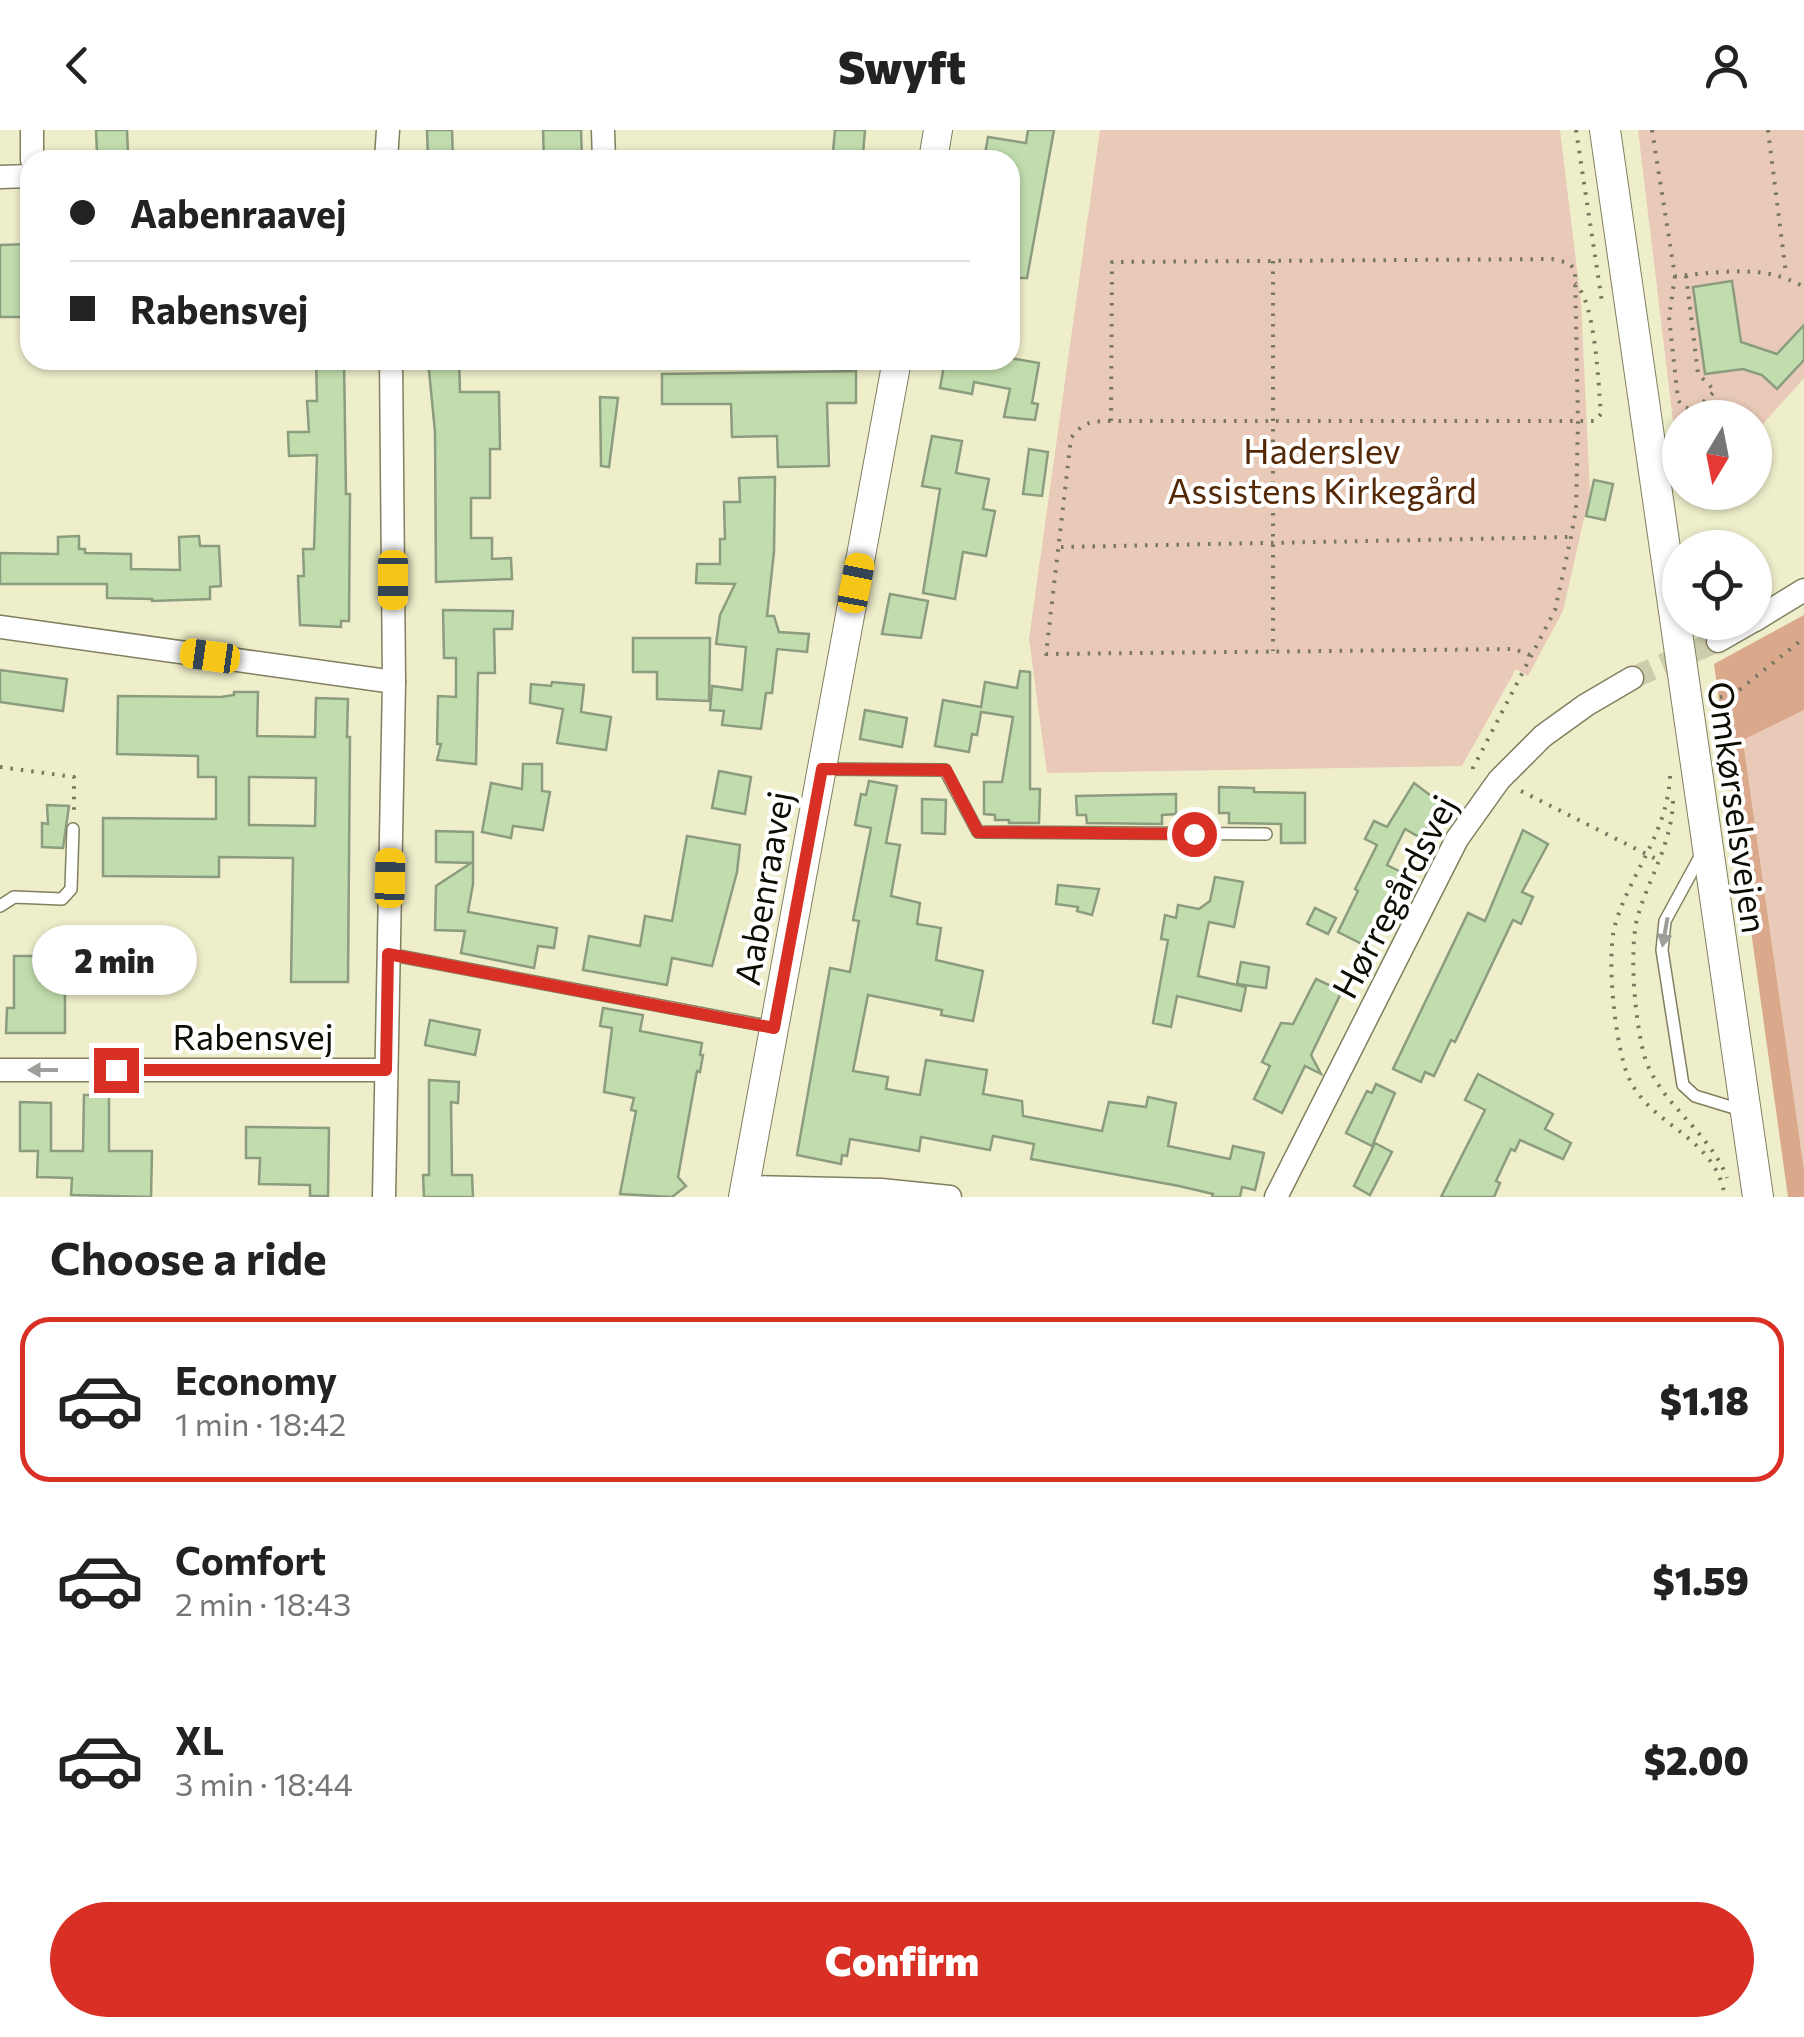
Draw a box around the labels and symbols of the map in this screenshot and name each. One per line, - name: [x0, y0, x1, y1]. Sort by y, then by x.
- north arrow: [1662, 400, 1772, 510]
- park label: Haderslev Assistens Kirkegård: [1167, 428, 1477, 511]
- car: [378, 550, 408, 610]
- car: [836, 551, 876, 615]
- car: [178, 637, 242, 675]
- street label: Omkørselsvejen: [1700, 678, 1778, 936]
- street label: Hørregårdsvej: [1322, 787, 1464, 1005]
- street label: Aabenraavej: [724, 788, 800, 988]
- route start: [1172, 812, 1217, 857]
- car: [374, 848, 406, 908]
- one-way arrow: [1657, 917, 1672, 948]
- callout: 2 min: [34, 925, 198, 995]
- street label: Rabensvej: [172, 1014, 334, 1057]
- route end: [94, 1048, 139, 1093]
- one-way arrow: [27, 1062, 59, 1078]

